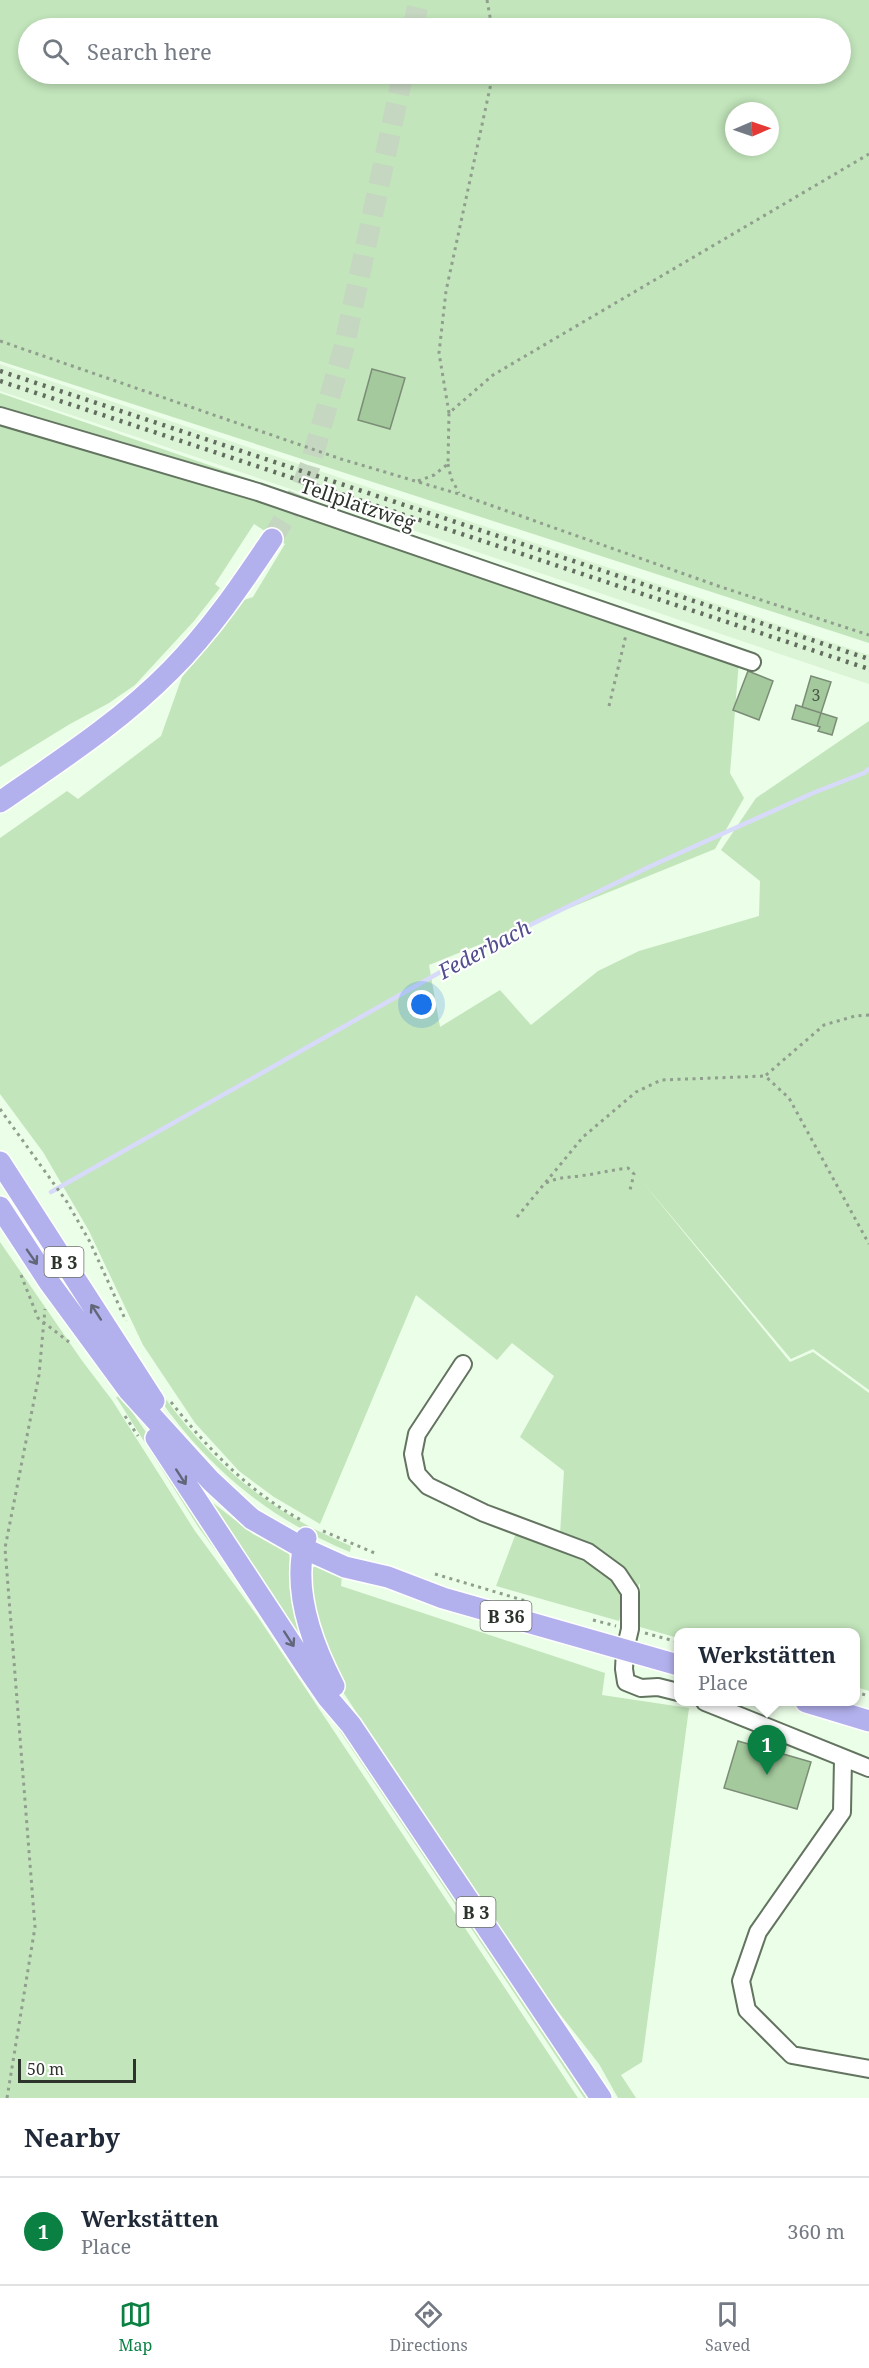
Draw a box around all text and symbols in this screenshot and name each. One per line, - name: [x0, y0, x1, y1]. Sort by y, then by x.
- search box: [18, 18, 851, 84]
- icon: search: [39, 35, 72, 68]
- text: Search here: [87, 36, 212, 66]
- north arrow: [725, 102, 779, 156]
- street label: Tellplatzweg: [297, 472, 419, 536]
- house number: 3: [812, 684, 821, 706]
- water label: Federbach: [432, 913, 536, 986]
- your location: [407, 990, 436, 1019]
- road number: B 3: [44, 1247, 84, 1277]
- one-way arrow: [26, 1248, 38, 1264]
- one-way arrow: [89, 1304, 101, 1321]
- one-way arrow: [175, 1468, 188, 1485]
- road number: B 36: [480, 1601, 532, 1631]
- popup: [674, 1628, 860, 1706]
- one-way arrow: [283, 1631, 295, 1647]
- text: Werkstätten: [698, 1639, 836, 1669]
- text: Place: [698, 1669, 748, 1696]
- pin: 1: [748, 1726, 786, 1775]
- road number: B 3: [456, 1897, 496, 1927]
- scale bar: [18, 2056, 136, 2084]
- text: 50 m: [27, 2058, 64, 2080]
- text: Nearby: [24, 2119, 120, 2155]
- text: Werkstätten: [81, 2203, 219, 2233]
- text: 1: [38, 2218, 49, 2245]
- text: 360 m: [787, 2218, 845, 2245]
- text: Place: [81, 2233, 131, 2260]
- tab: Map: [119, 2298, 152, 2356]
- tab: Directions: [390, 2298, 468, 2356]
- tab: Saved: [705, 2298, 750, 2356]

